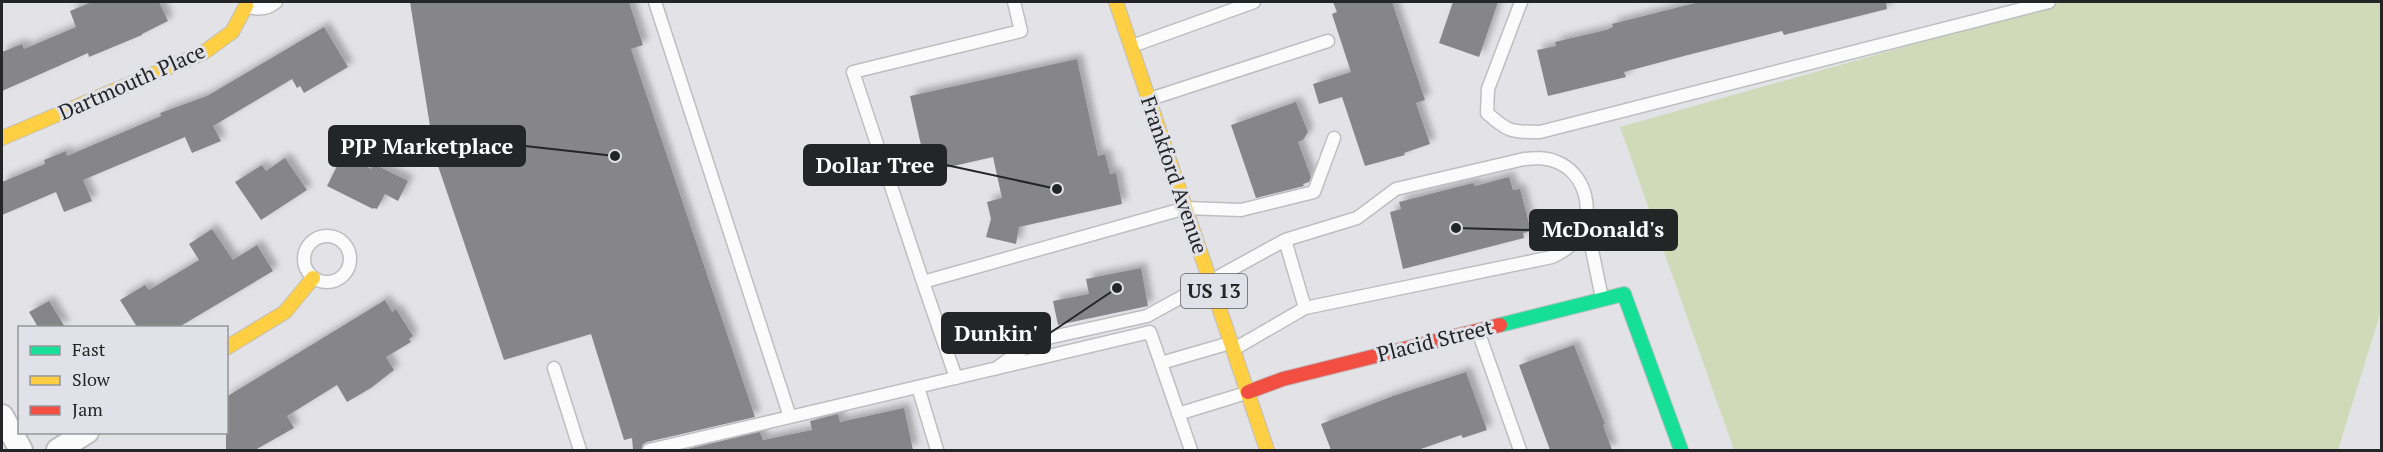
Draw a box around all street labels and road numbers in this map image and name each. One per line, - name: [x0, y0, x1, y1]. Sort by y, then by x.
- street label: Dartmouth Place: [54, 36, 209, 126]
- street label: Frankford Avenue: [1135, 92, 1215, 257]
- road number: US 13: [1181, 274, 1247, 308]
- street label: Placid Street: [1374, 312, 1496, 368]

